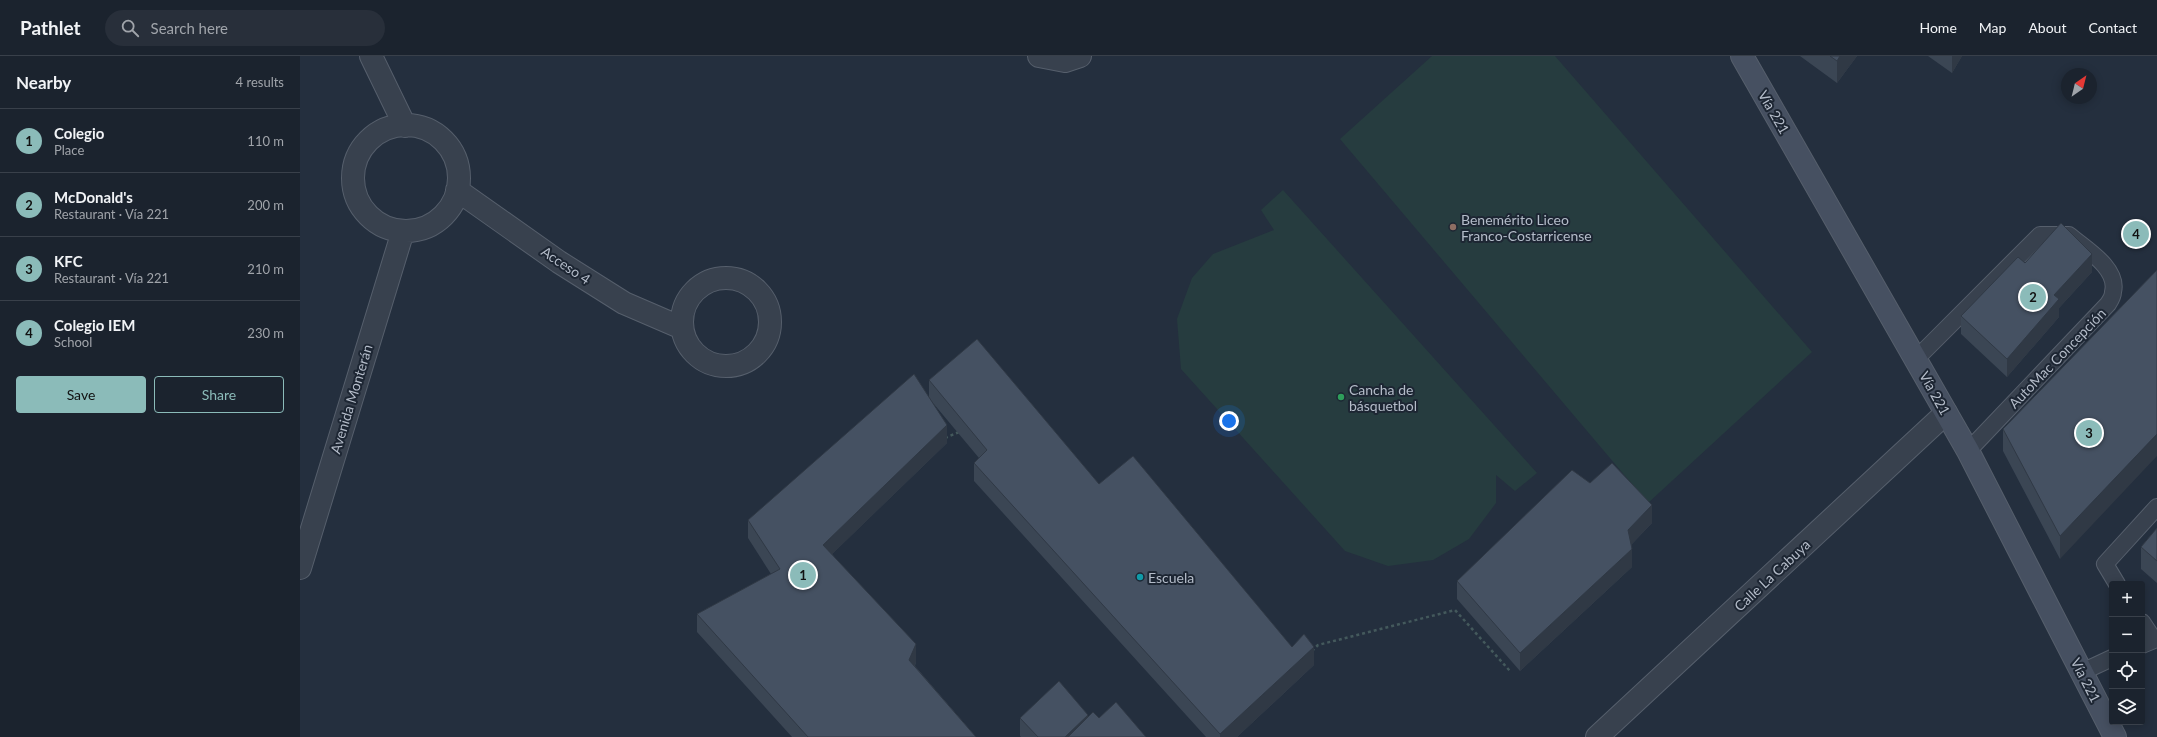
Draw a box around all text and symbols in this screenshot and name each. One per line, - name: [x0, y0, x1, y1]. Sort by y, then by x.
- search box: [105, 10, 385, 46]
- text: Pathlet: [20, 16, 81, 39]
- icon: search: [119, 17, 141, 39]
- text: Search here: [151, 19, 228, 37]
- text: Home: [1919, 19, 1957, 36]
- text: Map: [1979, 19, 2006, 36]
- text: About: [2028, 19, 2066, 36]
- text: Contact: [2088, 19, 2137, 36]
- north arrow: [2061, 68, 2097, 104]
- text: Nearby: [16, 72, 71, 93]
- text: 4 results: [236, 74, 284, 90]
- street label: Vía 221: [1755, 87, 1793, 137]
- text: Colegio: [54, 124, 104, 142]
- text: 1: [25, 133, 33, 149]
- text: 110 m: [247, 133, 284, 149]
- text: Place: [54, 142, 84, 158]
- text: McDonald's: [54, 188, 133, 206]
- text: 2: [25, 197, 33, 213]
- text: 200 m: [247, 197, 284, 213]
- text: Restaurant · Vía 221: [54, 206, 169, 222]
- place label: Benemérito Liceo Franco-Costarricense: [1461, 211, 1592, 244]
- pin: 4: [2123, 219, 2149, 249]
- marker: Benemérito Liceo Franco-Costarricense: [1448, 222, 1458, 232]
- street label: Acceso 4: [538, 242, 594, 288]
- text: KFC: [54, 252, 83, 270]
- text: 3: [25, 261, 33, 277]
- text: 210 m: [247, 261, 284, 277]
- text: Restaurant · Vía 221: [54, 270, 169, 286]
- pin: 2: [2020, 282, 2046, 312]
- street label: AutoMac Concepción: [2005, 304, 2109, 412]
- text: Colegio IEM: [54, 316, 135, 334]
- text: 4: [25, 325, 33, 341]
- text: 230 m: [247, 325, 284, 341]
- text: School: [54, 334, 92, 350]
- street label: Avenida Monterán: [326, 342, 376, 456]
- street label: Vía 221: [1916, 368, 1954, 418]
- button: Save: [16, 376, 146, 413]
- button: Share: [154, 376, 284, 413]
- place label: Cancha de básquetbol: [1349, 381, 1417, 414]
- marker: Cancha de básquetbol: [1336, 392, 1346, 402]
- your location: [1219, 411, 1239, 431]
- pin: 3: [2076, 418, 2102, 448]
- street label: Calle La Cabuya: [1731, 535, 1814, 615]
- pin: 1: [790, 560, 816, 590]
- place label: Escuela: [1148, 569, 1194, 586]
- marker: Escuela: [1135, 572, 1145, 582]
- map controls: [2109, 581, 2145, 725]
- button: +: [2109, 581, 2145, 617]
- button: −: [2109, 617, 2145, 653]
- button: locate: [2109, 653, 2145, 689]
- street label: Vía 221: [2068, 655, 2104, 705]
- button: layers: [2109, 689, 2145, 725]

